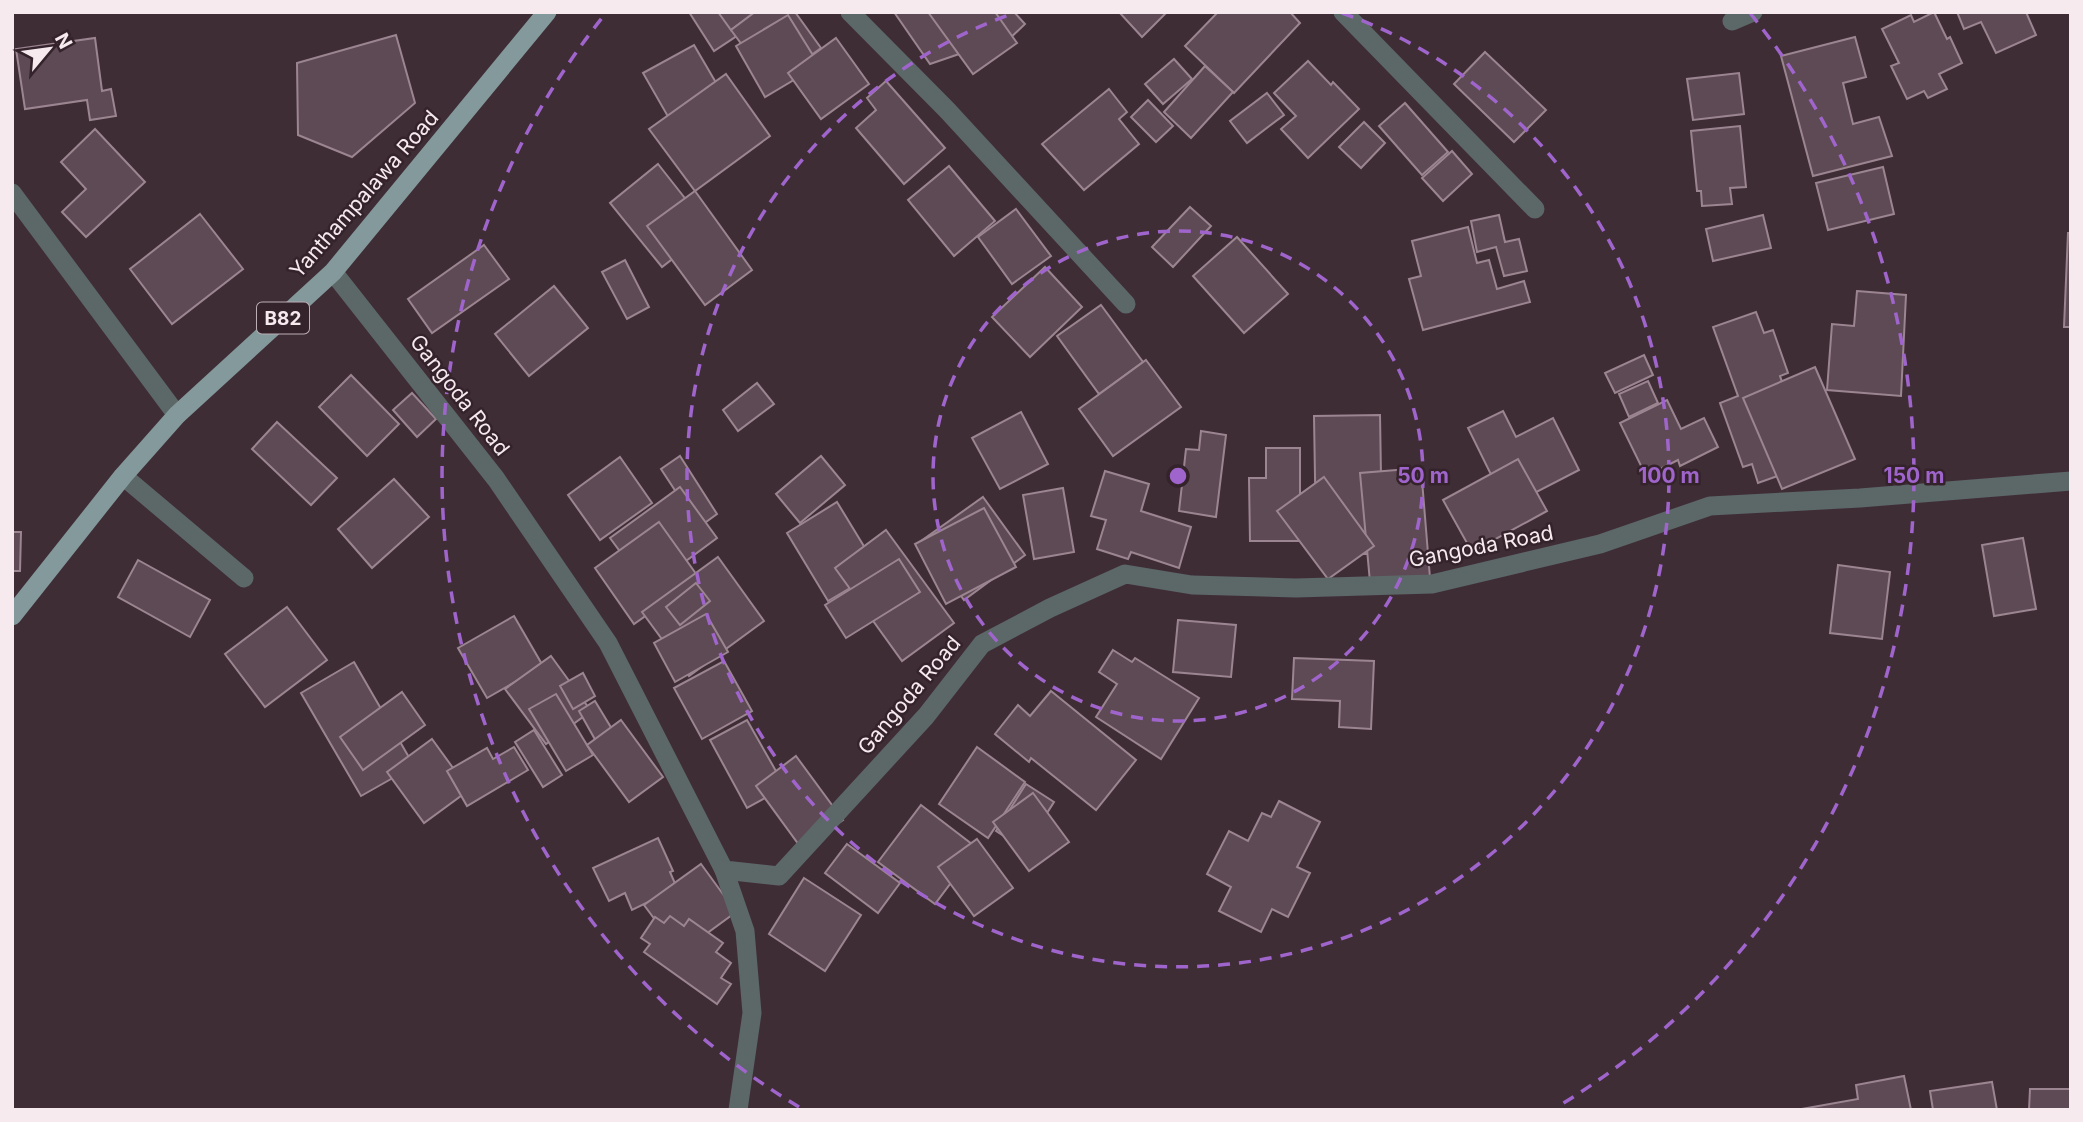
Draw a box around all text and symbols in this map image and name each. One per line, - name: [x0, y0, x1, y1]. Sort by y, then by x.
- north arrow: [14, 14, 84, 84]
- text: N: [50, 29, 77, 53]
- street label: Yanthampalawa Road: [284, 105, 444, 283]
- road number: B82: [257, 302, 309, 334]
- street label: Gangoda Road: [405, 330, 515, 460]
- text: 50 m: [1397, 463, 1449, 488]
- text: 100 m: [1638, 463, 1700, 488]
- text: 150 m: [1884, 463, 1944, 488]
- centre of rings: [1166, 464, 1190, 488]
- street label: Gangoda Road: [1407, 520, 1555, 572]
- street label: Gangoda Road: [852, 631, 966, 759]

